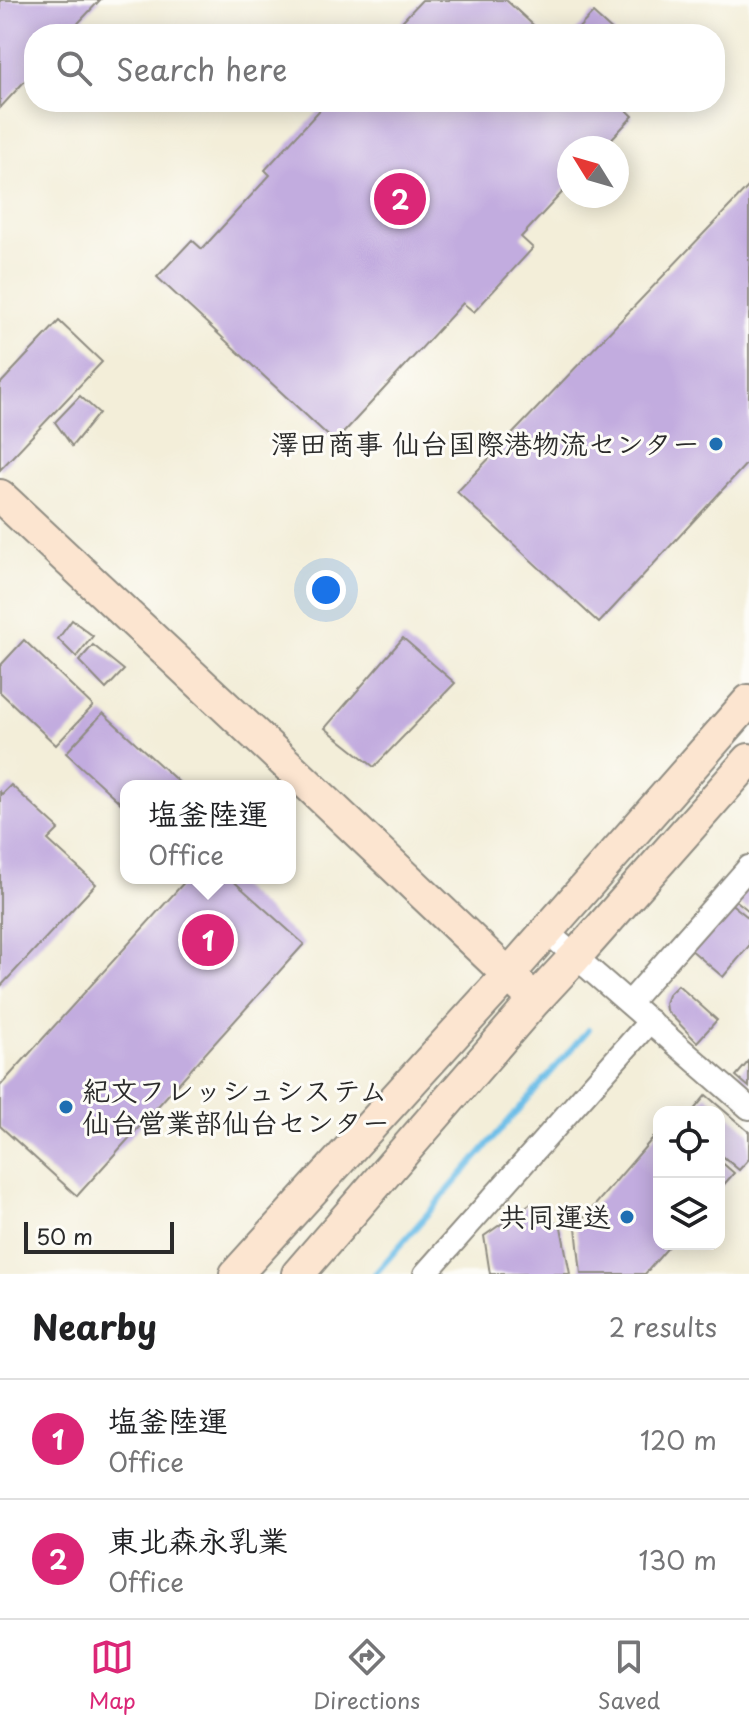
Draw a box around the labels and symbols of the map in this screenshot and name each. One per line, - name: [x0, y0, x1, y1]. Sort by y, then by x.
- north arrow: [557, 136, 629, 208]
- pin: 2: [374, 169, 426, 229]
- place label: 澤田商事 仙台国際港物流センター: [271, 421, 700, 464]
- marker: 澤田商事 仙台国際港物流センター: [707, 435, 725, 453]
- your location: [306, 570, 346, 610]
- pin: 1: [182, 910, 234, 970]
- place label: 紀文フレッシュシステム 仙台営業部仙台センター: [82, 1068, 390, 1143]
- marker: 紀文フレッシュシステム 仙台営業部仙台センター: [57, 1098, 75, 1116]
- place label: 共同運送: [499, 1194, 611, 1237]
- marker: 共同運送: [618, 1208, 636, 1226]
- scale bar: [24, 1218, 174, 1254]

